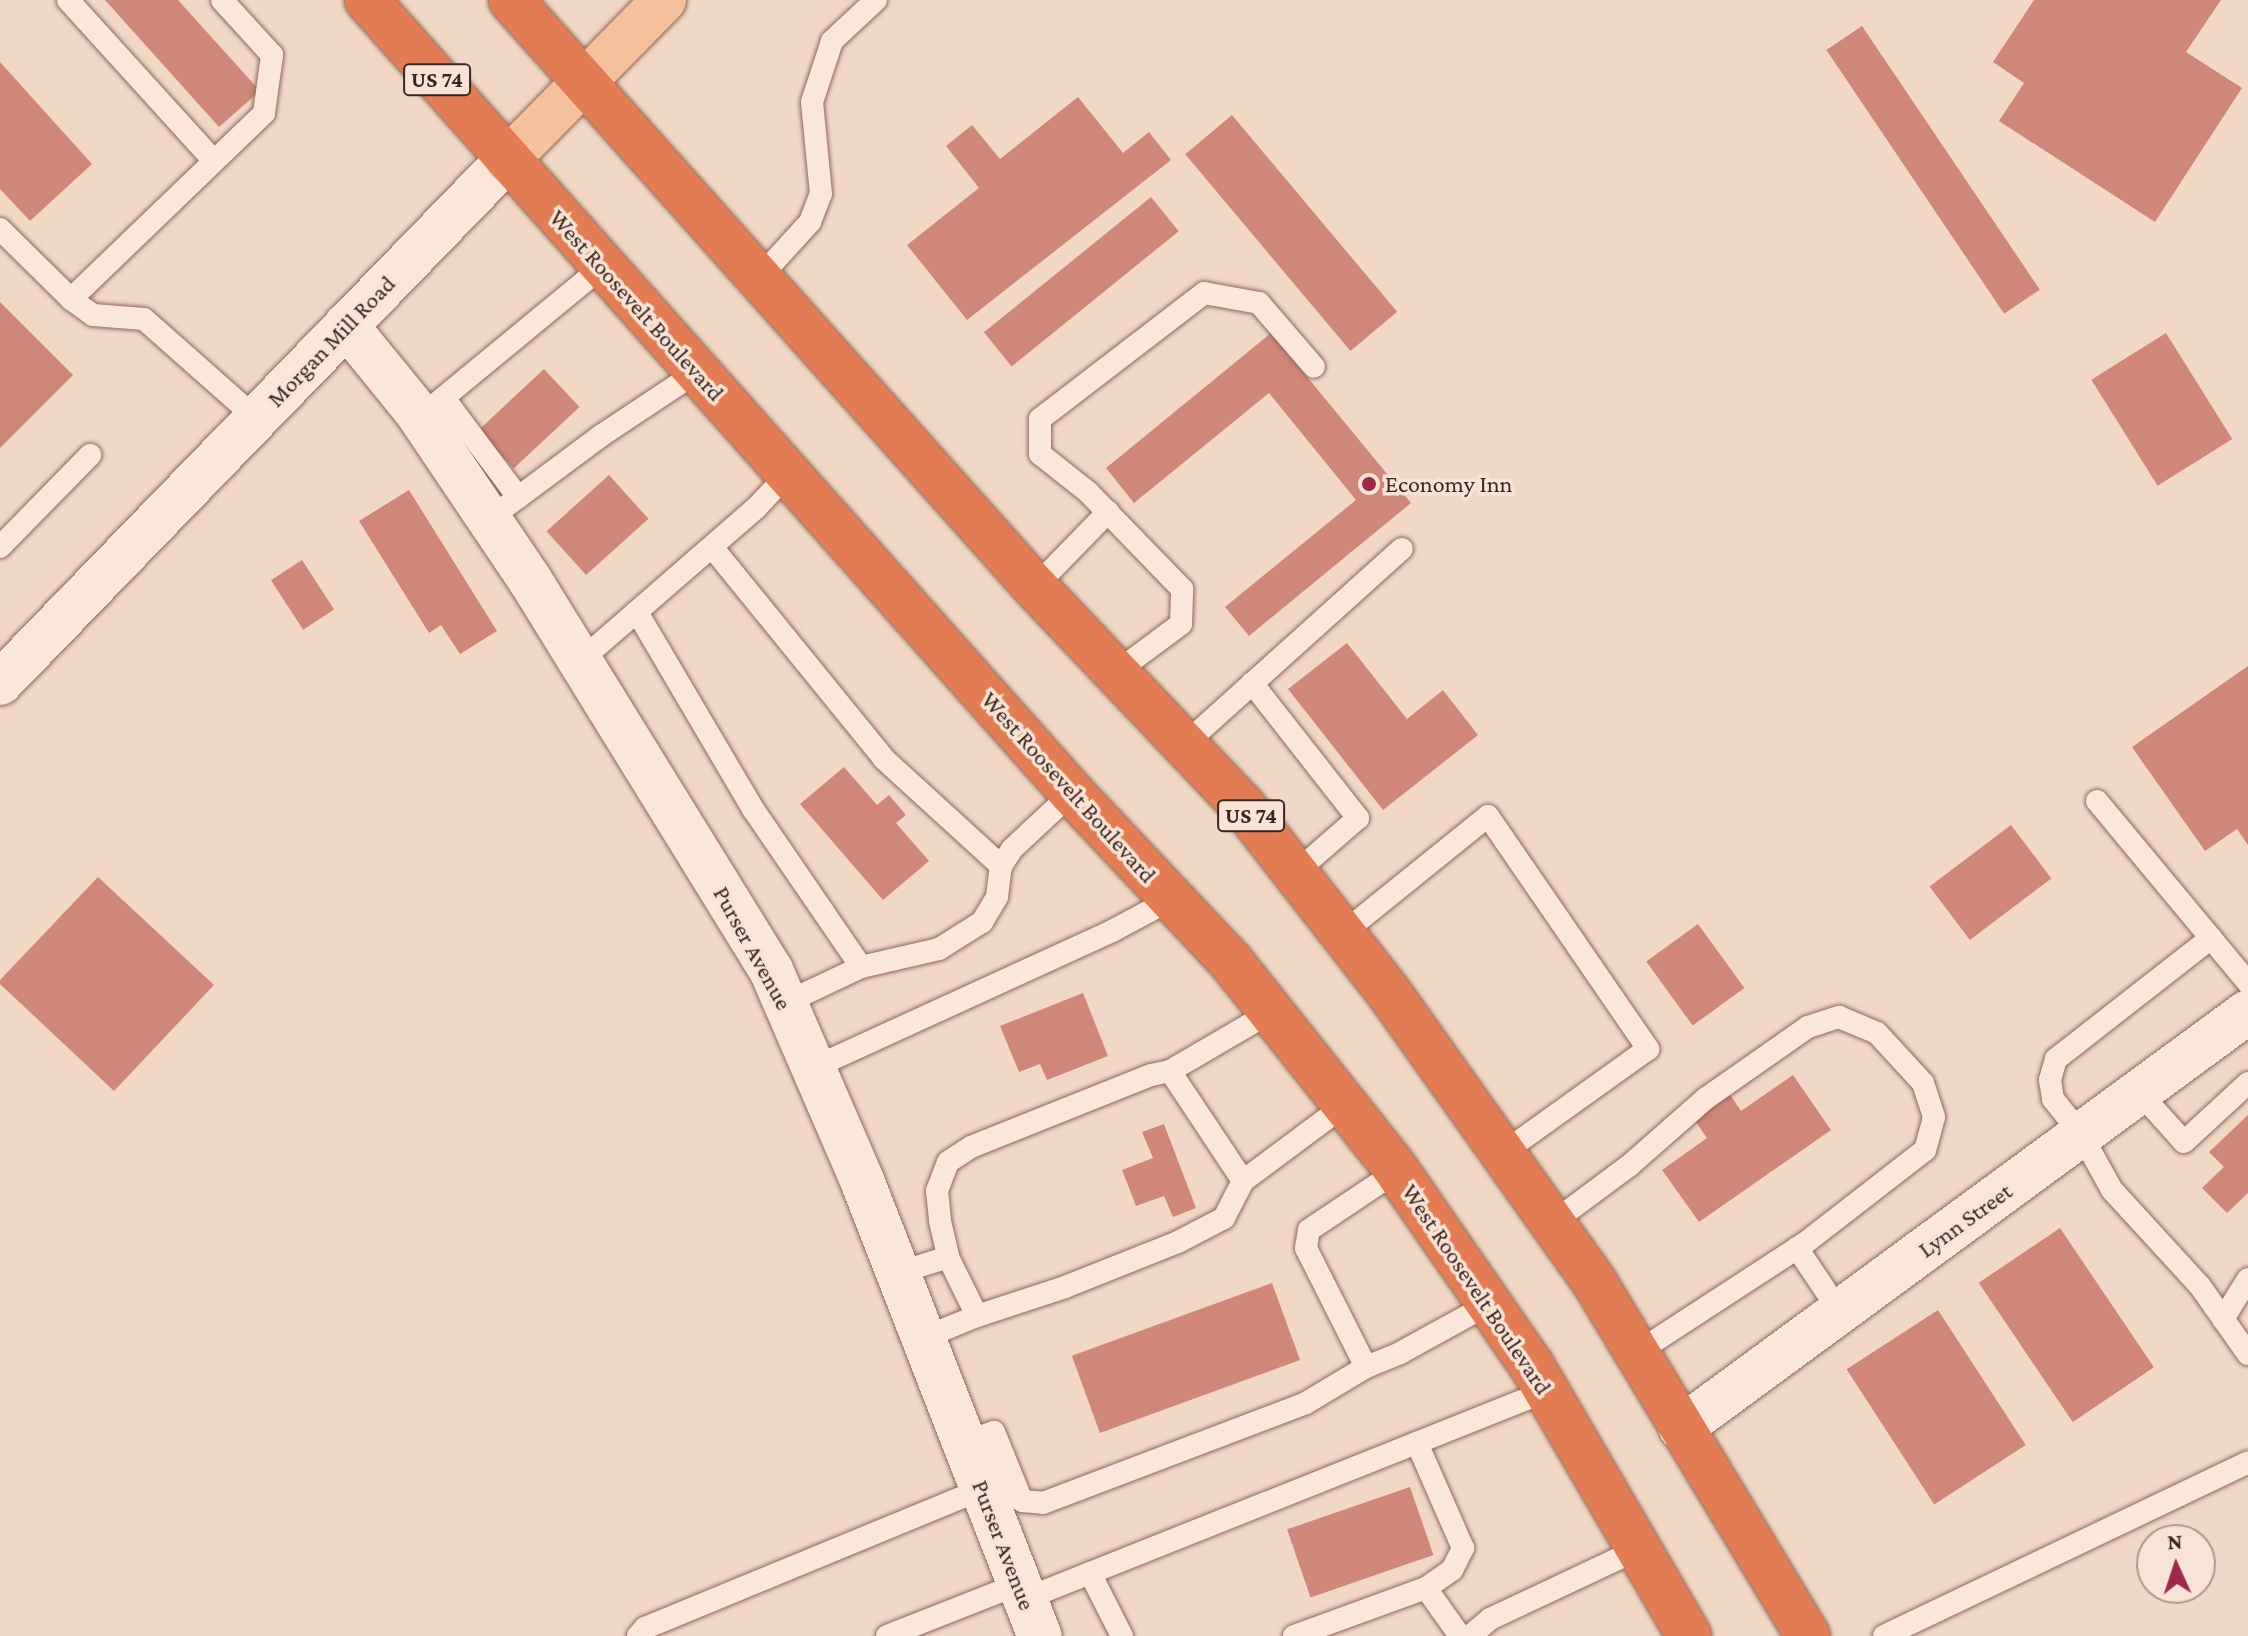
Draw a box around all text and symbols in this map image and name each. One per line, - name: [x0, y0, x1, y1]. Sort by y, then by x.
- road number: US 74: [403, 62, 471, 98]
- street label: West Roosevelt Boulevard: [543, 203, 731, 407]
- street label: Morgan Mill Road: [261, 269, 401, 413]
- place label: Economy Inn: [1385, 470, 1512, 498]
- marker: Economy Inn: [1360, 475, 1378, 493]
- street label: West Roosevelt Boulevard: [975, 685, 1163, 889]
- road number: US 74: [1217, 798, 1285, 834]
- street label: Purser Avenue: [707, 881, 799, 1015]
- street label: Lynn Street: [1912, 1176, 2018, 1264]
- street label: West Roosevelt Boulevard: [1396, 1178, 1558, 1400]
- street label: Purser Avenue: [966, 1476, 1042, 1614]
- north arrow: [2136, 1524, 2216, 1604]
- text: N: [2167, 1529, 2183, 1554]

